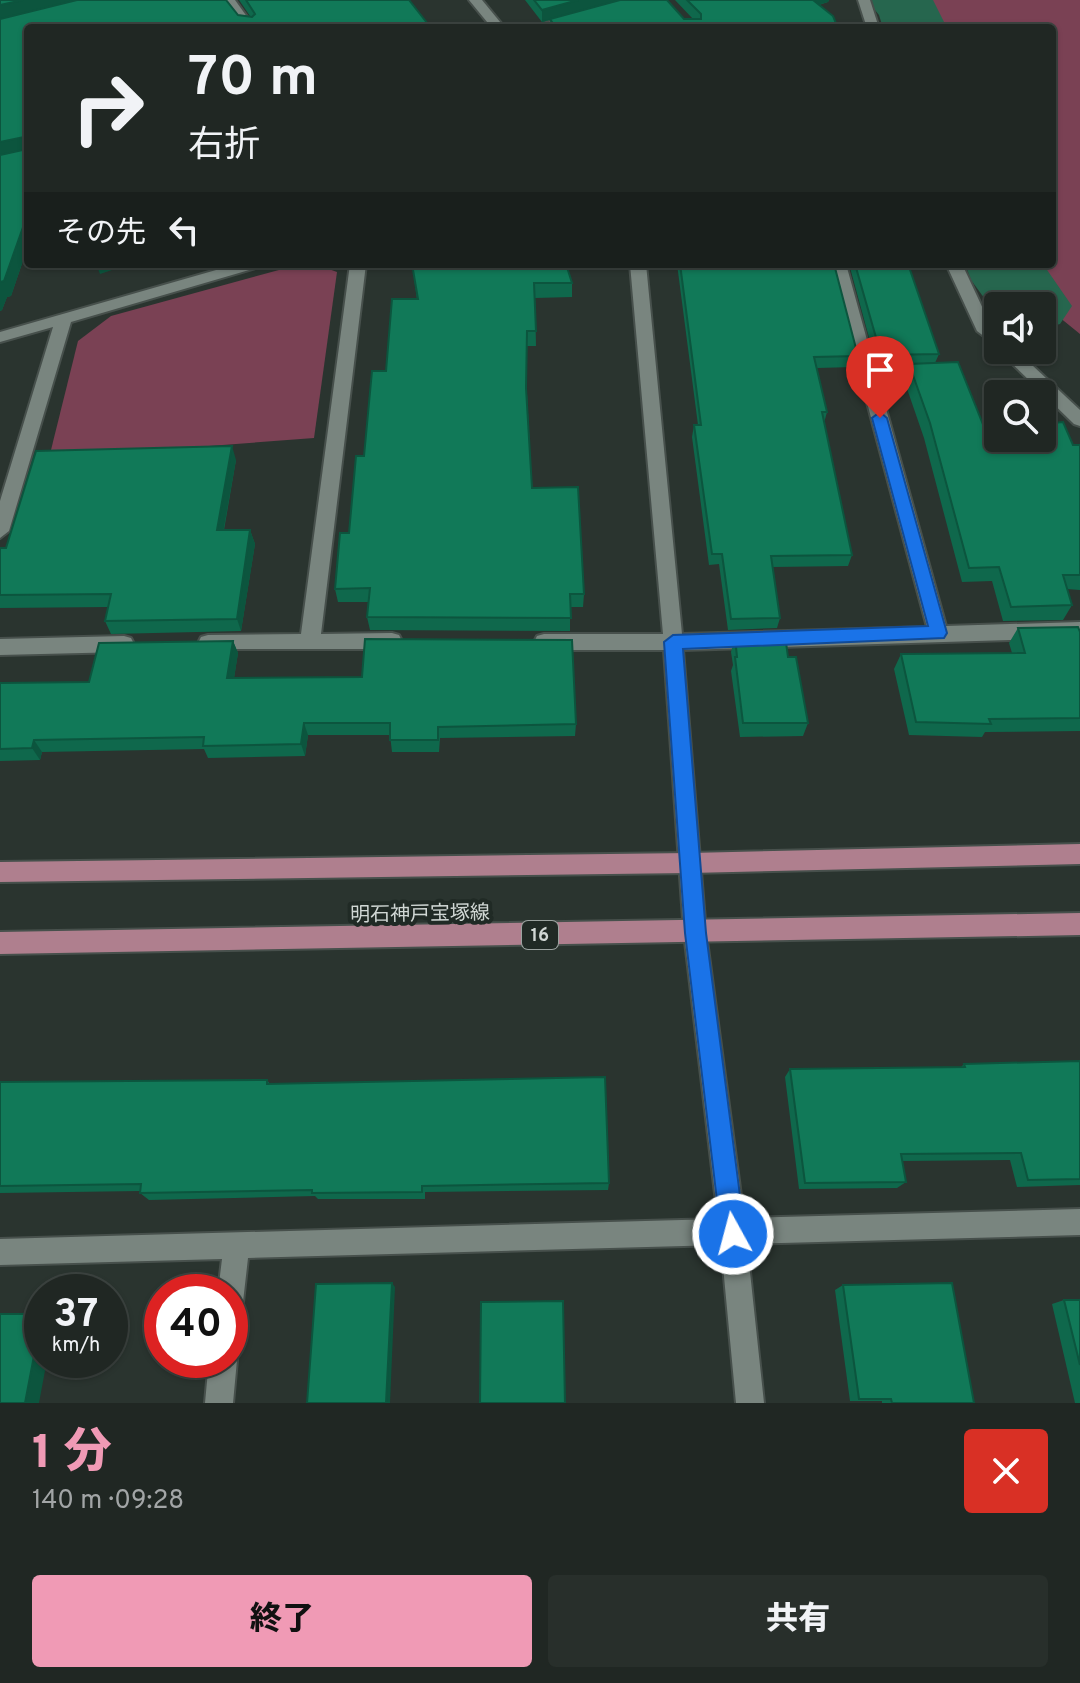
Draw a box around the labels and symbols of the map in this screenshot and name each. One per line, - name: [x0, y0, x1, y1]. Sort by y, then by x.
- pin: [846, 336, 914, 418]
- street label: 明石神戸宝塚線: [350, 901, 490, 929]
- road number: 16: [522, 921, 558, 949]
- position arrow: [691, 1192, 775, 1276]
- speed limit sign: 40: [144, 1274, 248, 1378]

